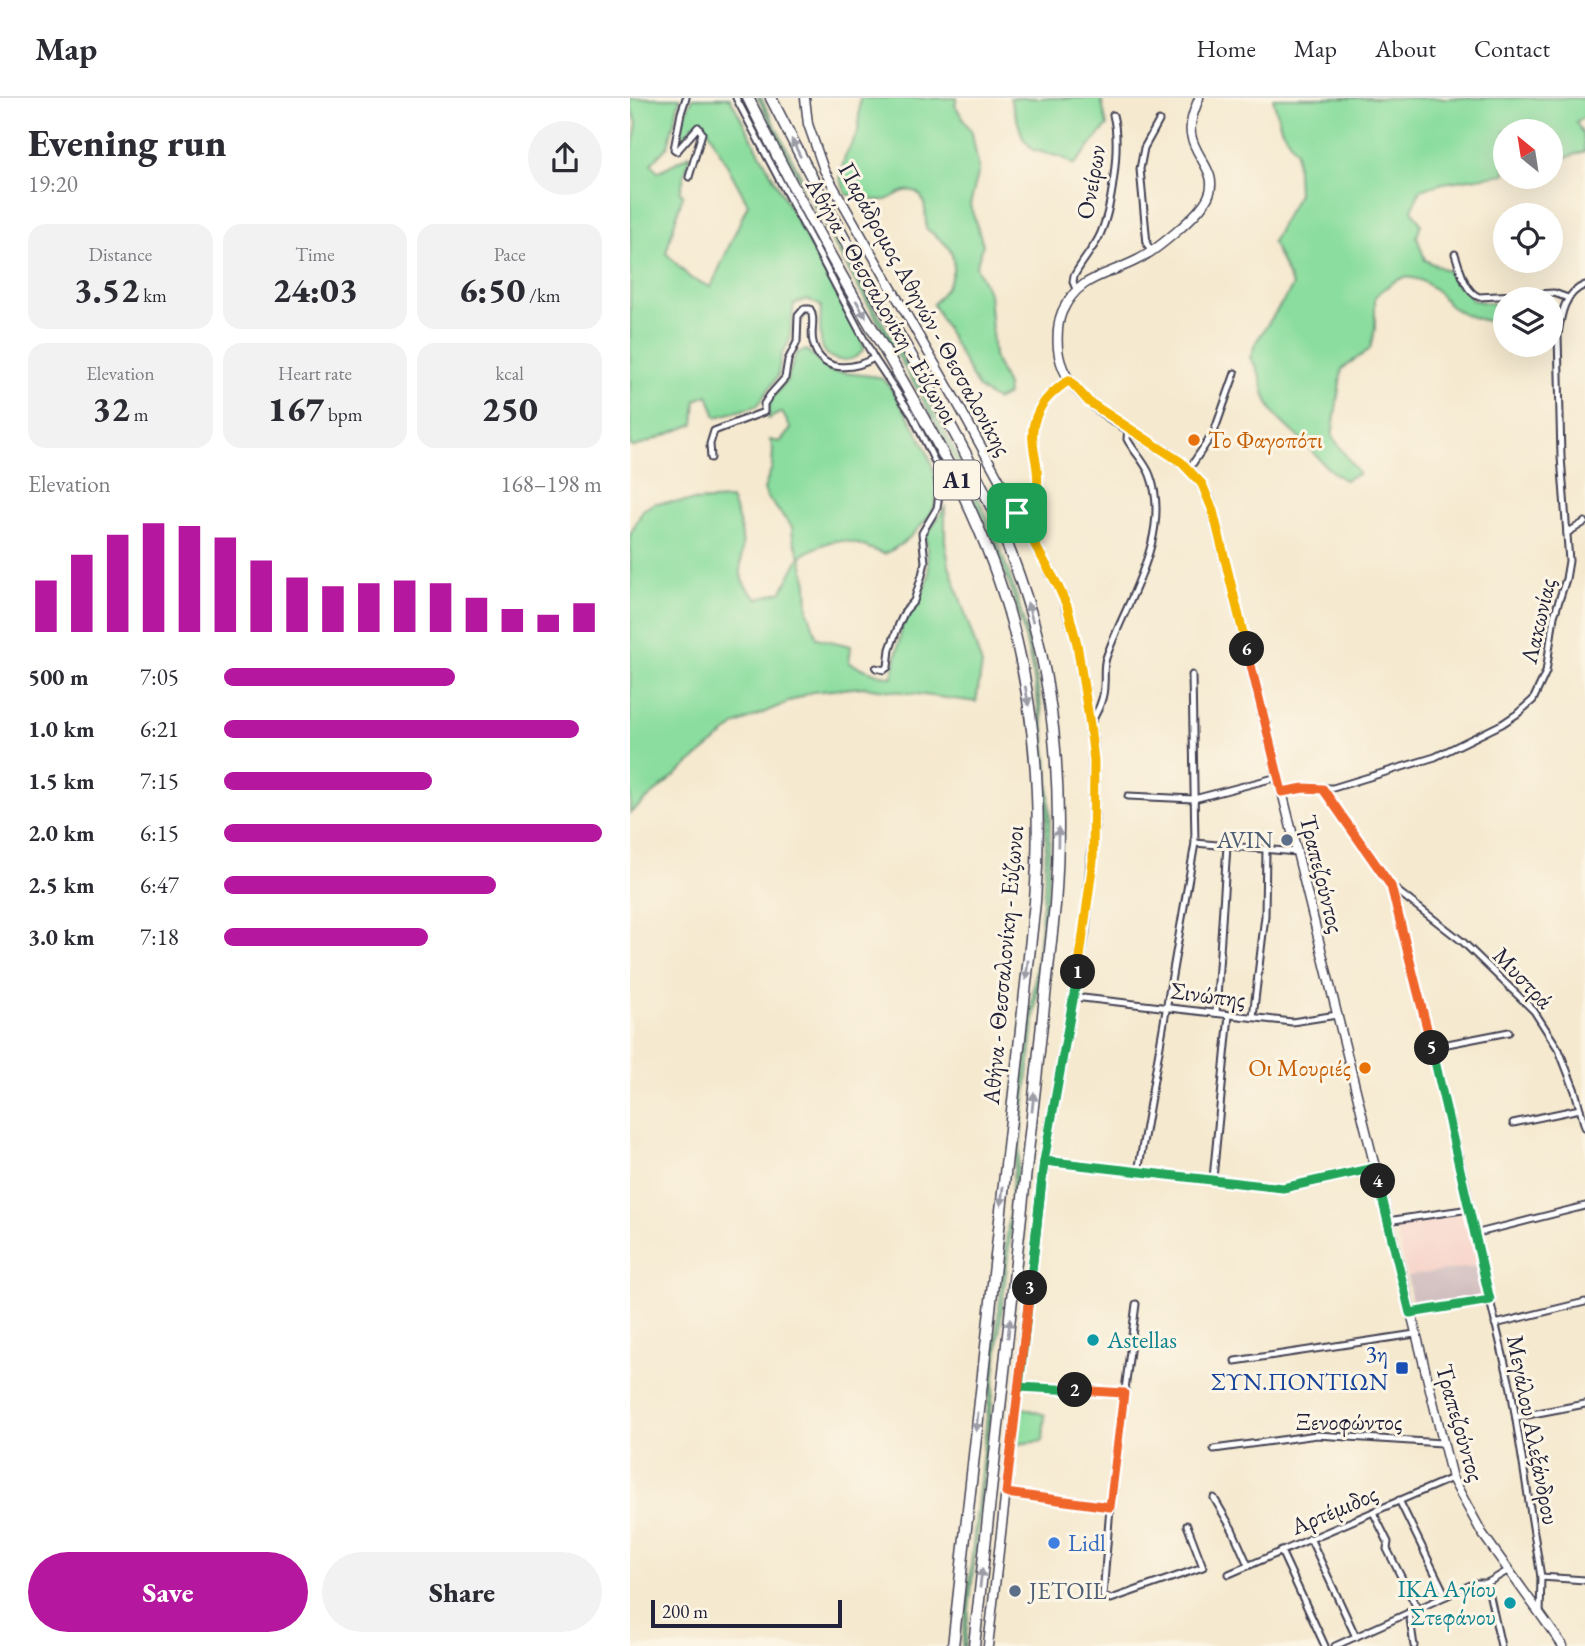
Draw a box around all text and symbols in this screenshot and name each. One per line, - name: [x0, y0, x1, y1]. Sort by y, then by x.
- text: Map: [35, 27, 97, 70]
- text: Home: [1196, 33, 1256, 64]
- text: Map: [1294, 33, 1337, 64]
- text: About: [1375, 33, 1436, 64]
- text: Contact: [1474, 33, 1550, 64]
- text: Evening run: [28, 118, 226, 167]
- north arrow: [1493, 119, 1563, 189]
- map controls: [1493, 119, 1563, 357]
- button: share: [528, 121, 602, 195]
- one-way arrow: [790, 138, 802, 157]
- street label: Ονείρων: [1069, 142, 1112, 222]
- street label: Παράδρομος Αθηνών - Θεσσαλονίκης: [832, 156, 1019, 461]
- text: 19:20: [28, 169, 78, 199]
- street label: Αθήνα - Θεσσαλονίκη - Εύζωνοι: [798, 171, 966, 430]
- button: locate: [1493, 203, 1563, 273]
- text: Distance: [89, 242, 152, 267]
- text: Time: [295, 242, 335, 267]
- text: Pace: [494, 242, 526, 267]
- text: 3.52: [74, 267, 139, 312]
- text: 24:03: [272, 267, 358, 312]
- text: 6:50: [459, 267, 526, 312]
- text: km: [139, 283, 167, 308]
- text: /km: [526, 283, 561, 308]
- button: layers: [1493, 287, 1563, 357]
- one-way arrow: [855, 300, 867, 319]
- text: Elevation: [86, 361, 155, 386]
- text: Heart rate: [278, 361, 352, 386]
- text: kcal: [495, 361, 524, 386]
- text: 32: [92, 386, 130, 431]
- text: 167: [268, 386, 324, 431]
- text: 250: [481, 386, 538, 431]
- text: m: [130, 402, 149, 427]
- text: bpm: [324, 402, 362, 427]
- place label: Το Φαγοπότι: [1208, 424, 1323, 455]
- marker: Το Φαγοπότι: [1186, 432, 1202, 448]
- road number: Α1: [934, 460, 980, 500]
- text: Elevation: [28, 469, 111, 499]
- text: 168–198 m: [501, 469, 602, 499]
- pin: [987, 483, 1047, 543]
- icon: arrive: [998, 494, 1036, 532]
- street label: Λακωνίας: [1512, 575, 1562, 668]
- one-way arrow: [1024, 601, 1035, 623]
- pin: 6: [1230, 632, 1264, 666]
- text: 6: [1241, 636, 1252, 661]
- text: 500 m: [28, 662, 89, 692]
- text: 7:05: [140, 662, 179, 692]
- one-way arrow: [1022, 685, 1033, 707]
- text: 1.0 km: [28, 714, 95, 744]
- text: 6:21: [140, 714, 179, 744]
- text: 1.5 km: [28, 766, 95, 796]
- text: 7:15: [140, 766, 179, 796]
- street label: Τραπεζούντος: [1293, 811, 1352, 936]
- text: 2.0 km: [28, 818, 95, 848]
- text: 6:15: [140, 818, 179, 848]
- street label: Αθήνα - Θεσσαλονίκη - Εύζωνοι: [975, 824, 1030, 1107]
- place label: AVIN: [1215, 824, 1273, 855]
- one-way arrow: [1053, 826, 1064, 848]
- marker: AVIN: [1279, 832, 1295, 848]
- text: 2.5 km: [28, 870, 95, 900]
- text: 6:47: [140, 870, 179, 900]
- text: 3.0 km: [28, 922, 95, 952]
- text: 7:18: [140, 922, 179, 952]
- street label: Μυστρά: [1486, 940, 1560, 1015]
- pin: 1: [1060, 954, 1096, 990]
- one-way arrow: [1022, 959, 1033, 981]
- text: 1: [1072, 959, 1083, 984]
- street label: Σινώπης: [1169, 975, 1247, 1014]
- pin: 5: [1414, 1030, 1450, 1066]
- text: 5: [1426, 1035, 1437, 1060]
- place label: Οι Μουριές: [1248, 1052, 1351, 1083]
- marker: Οι Μουριές: [1357, 1060, 1373, 1076]
- one-way arrow: [1028, 1090, 1039, 1112]
- pin: 4: [1360, 1164, 1396, 1198]
- text: 4: [1372, 1168, 1383, 1193]
- one-way arrow: [997, 1185, 1008, 1207]
- pin: 3: [1012, 1270, 1048, 1306]
- text: 3: [1024, 1275, 1035, 1300]
- one-way arrow: [1003, 1316, 1014, 1338]
- place label: Astellas: [1106, 1324, 1177, 1355]
- marker: Astellas: [1085, 1332, 1101, 1348]
- street label: Μεγάλου Αλεξάνδρου: [1500, 1332, 1567, 1527]
- place label: 3η ΣΥΝ.ΠΟΝΤΙΩΝ: [1211, 1338, 1388, 1397]
- marker: 3η ΣΥΝ.ΠΟΝΤΙΩΝ: [1394, 1360, 1410, 1376]
- street label: Τραπεζούντος: [1429, 1360, 1492, 1485]
- pin: 2: [1058, 1372, 1092, 1408]
- text: 2: [1069, 1377, 1080, 1402]
- street label: Ξενοφώντος: [1296, 1406, 1402, 1437]
- one-way arrow: [972, 1411, 983, 1433]
- street label: Αρτέμιδος: [1285, 1477, 1382, 1542]
- place label: Lidl: [1068, 1527, 1106, 1558]
- marker: Lidl: [1046, 1535, 1062, 1551]
- button: Save: [28, 1552, 308, 1632]
- button: Share: [322, 1552, 602, 1632]
- one-way arrow: [976, 1567, 987, 1589]
- place label: ΙΚΑ Αγίου Στεφάνου: [1397, 1573, 1496, 1632]
- place label: JETOIL: [1027, 1575, 1107, 1606]
- marker: JETOIL: [1007, 1583, 1023, 1599]
- marker: ΙΚΑ Αγίου Στεφάνου: [1502, 1595, 1518, 1611]
- scale bar: [651, 1597, 842, 1629]
- text: 200 m: [662, 1599, 708, 1624]

